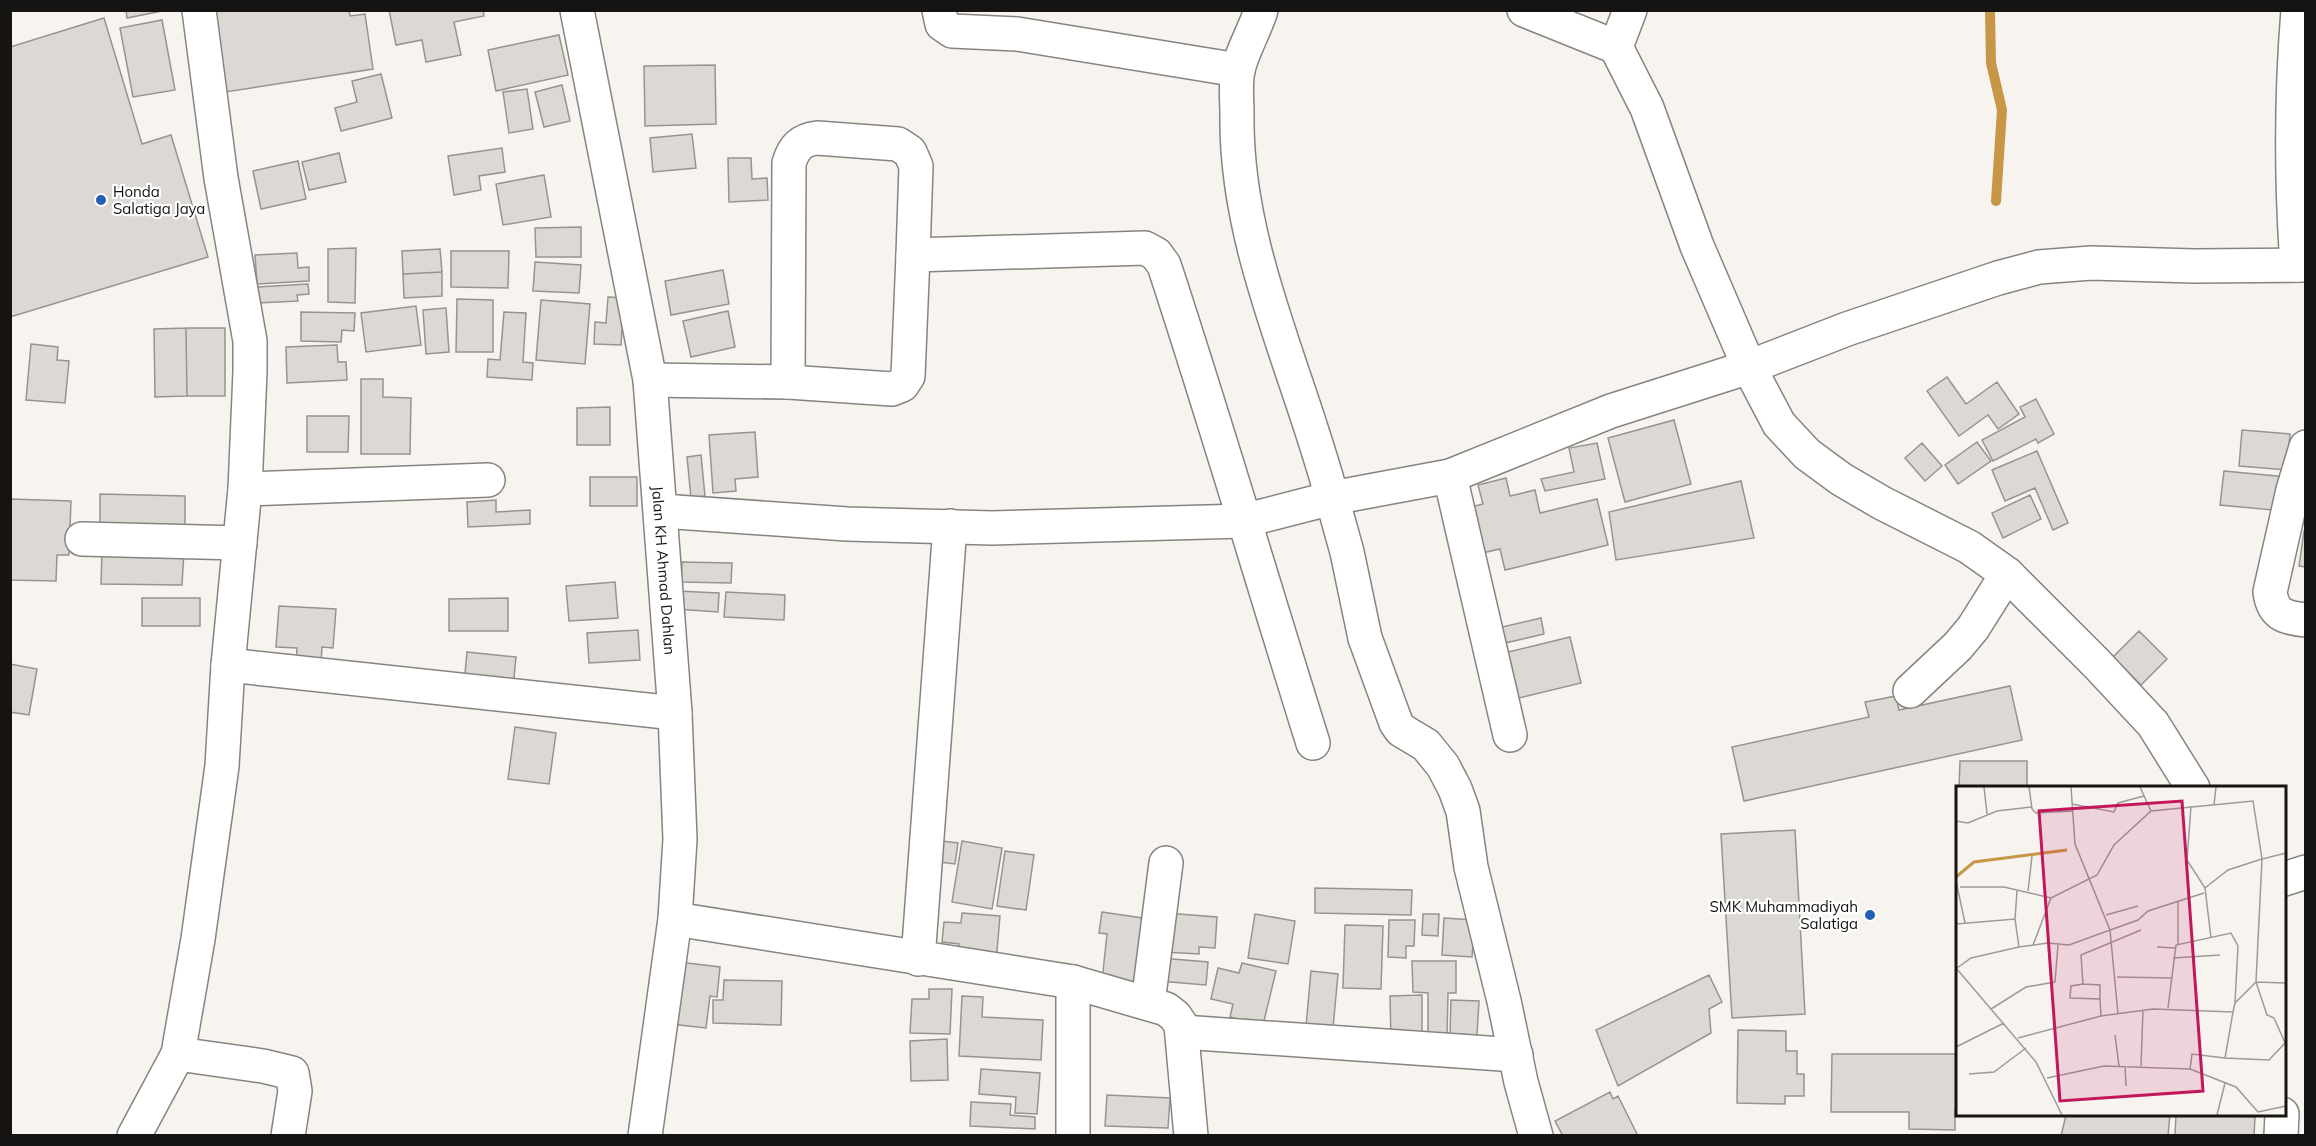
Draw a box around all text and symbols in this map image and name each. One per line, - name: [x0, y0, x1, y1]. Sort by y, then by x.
- place label: Honda Salatiga Jaya: [113, 182, 205, 218]
- marker: Honda Salatiga Jaya: [94, 193, 108, 207]
- street label: Jalan KH Ahmad Dahlan: [648, 485, 680, 656]
- inset map: [1956, 786, 2286, 1116]
- place label: SMK Muhammadiyah Salatiga: [1710, 897, 1858, 933]
- marker: SMK Muhammadiyah Salatiga: [1863, 908, 1877, 922]

